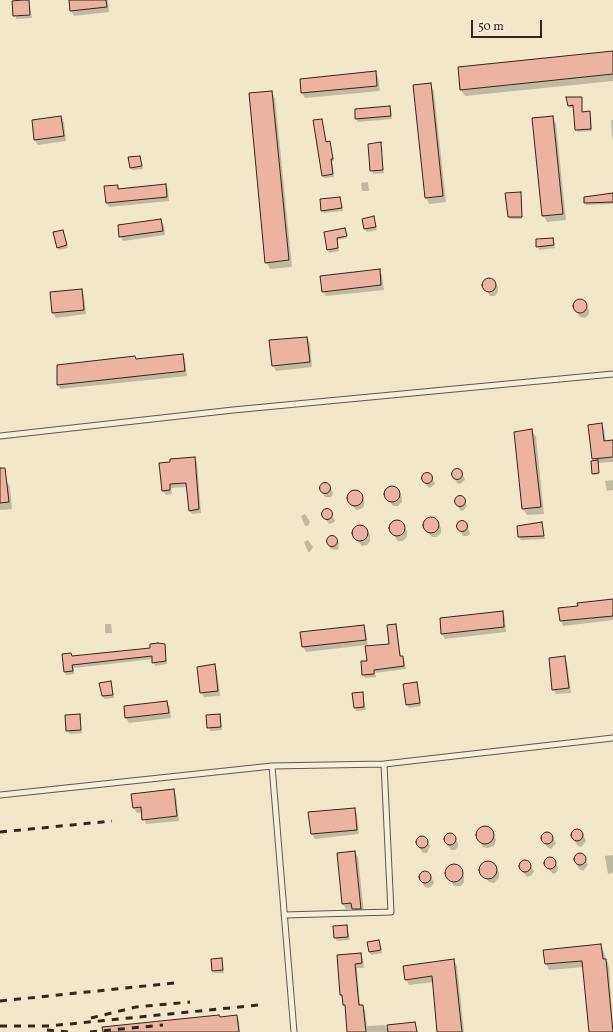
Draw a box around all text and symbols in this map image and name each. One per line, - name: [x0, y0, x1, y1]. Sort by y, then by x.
- scale bar: [473, 12, 544, 38]
- text: 50 m: [478, 19, 504, 35]

